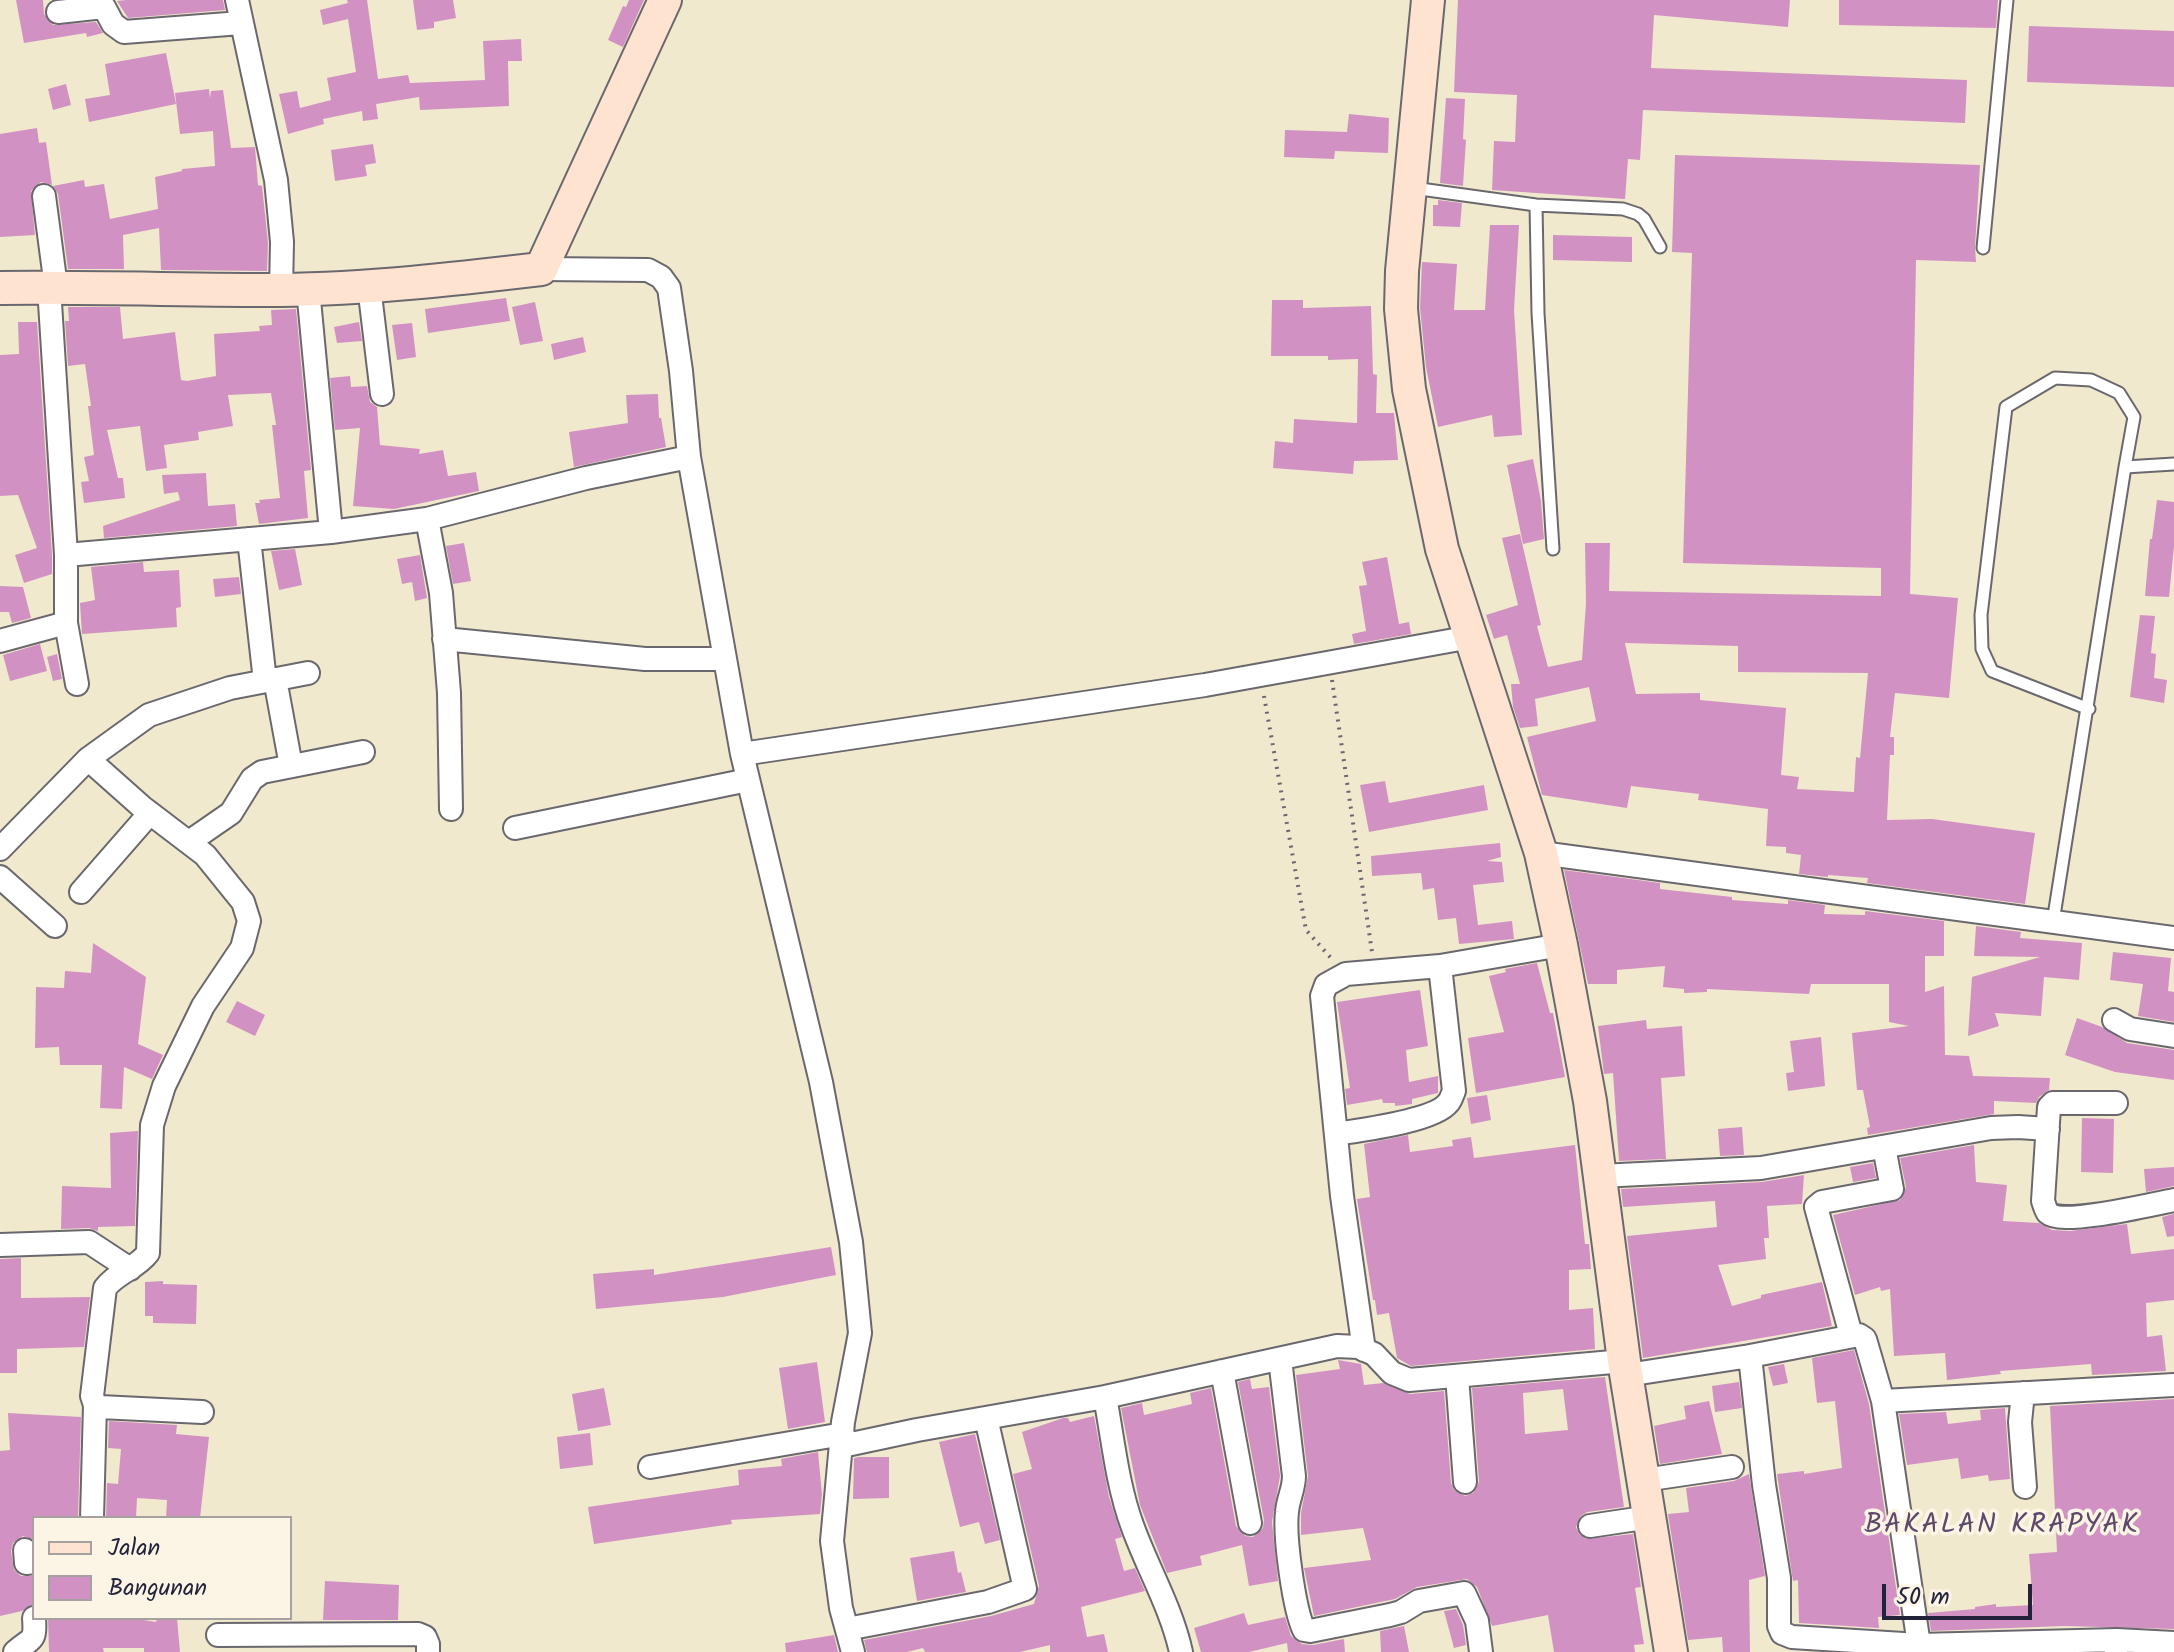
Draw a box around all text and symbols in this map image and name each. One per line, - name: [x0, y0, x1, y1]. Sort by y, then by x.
- district label: BAKALAN KRAPYAK: [1864, 1510, 2140, 1544]
- legend: [32, 1516, 292, 1620]
- text: Jalan: [108, 1529, 160, 1568]
- scale bar: [1886, 1568, 2036, 1618]
- text: Bangunan: [108, 1569, 207, 1608]
- text: 50 m: [1896, 1578, 1950, 1617]

